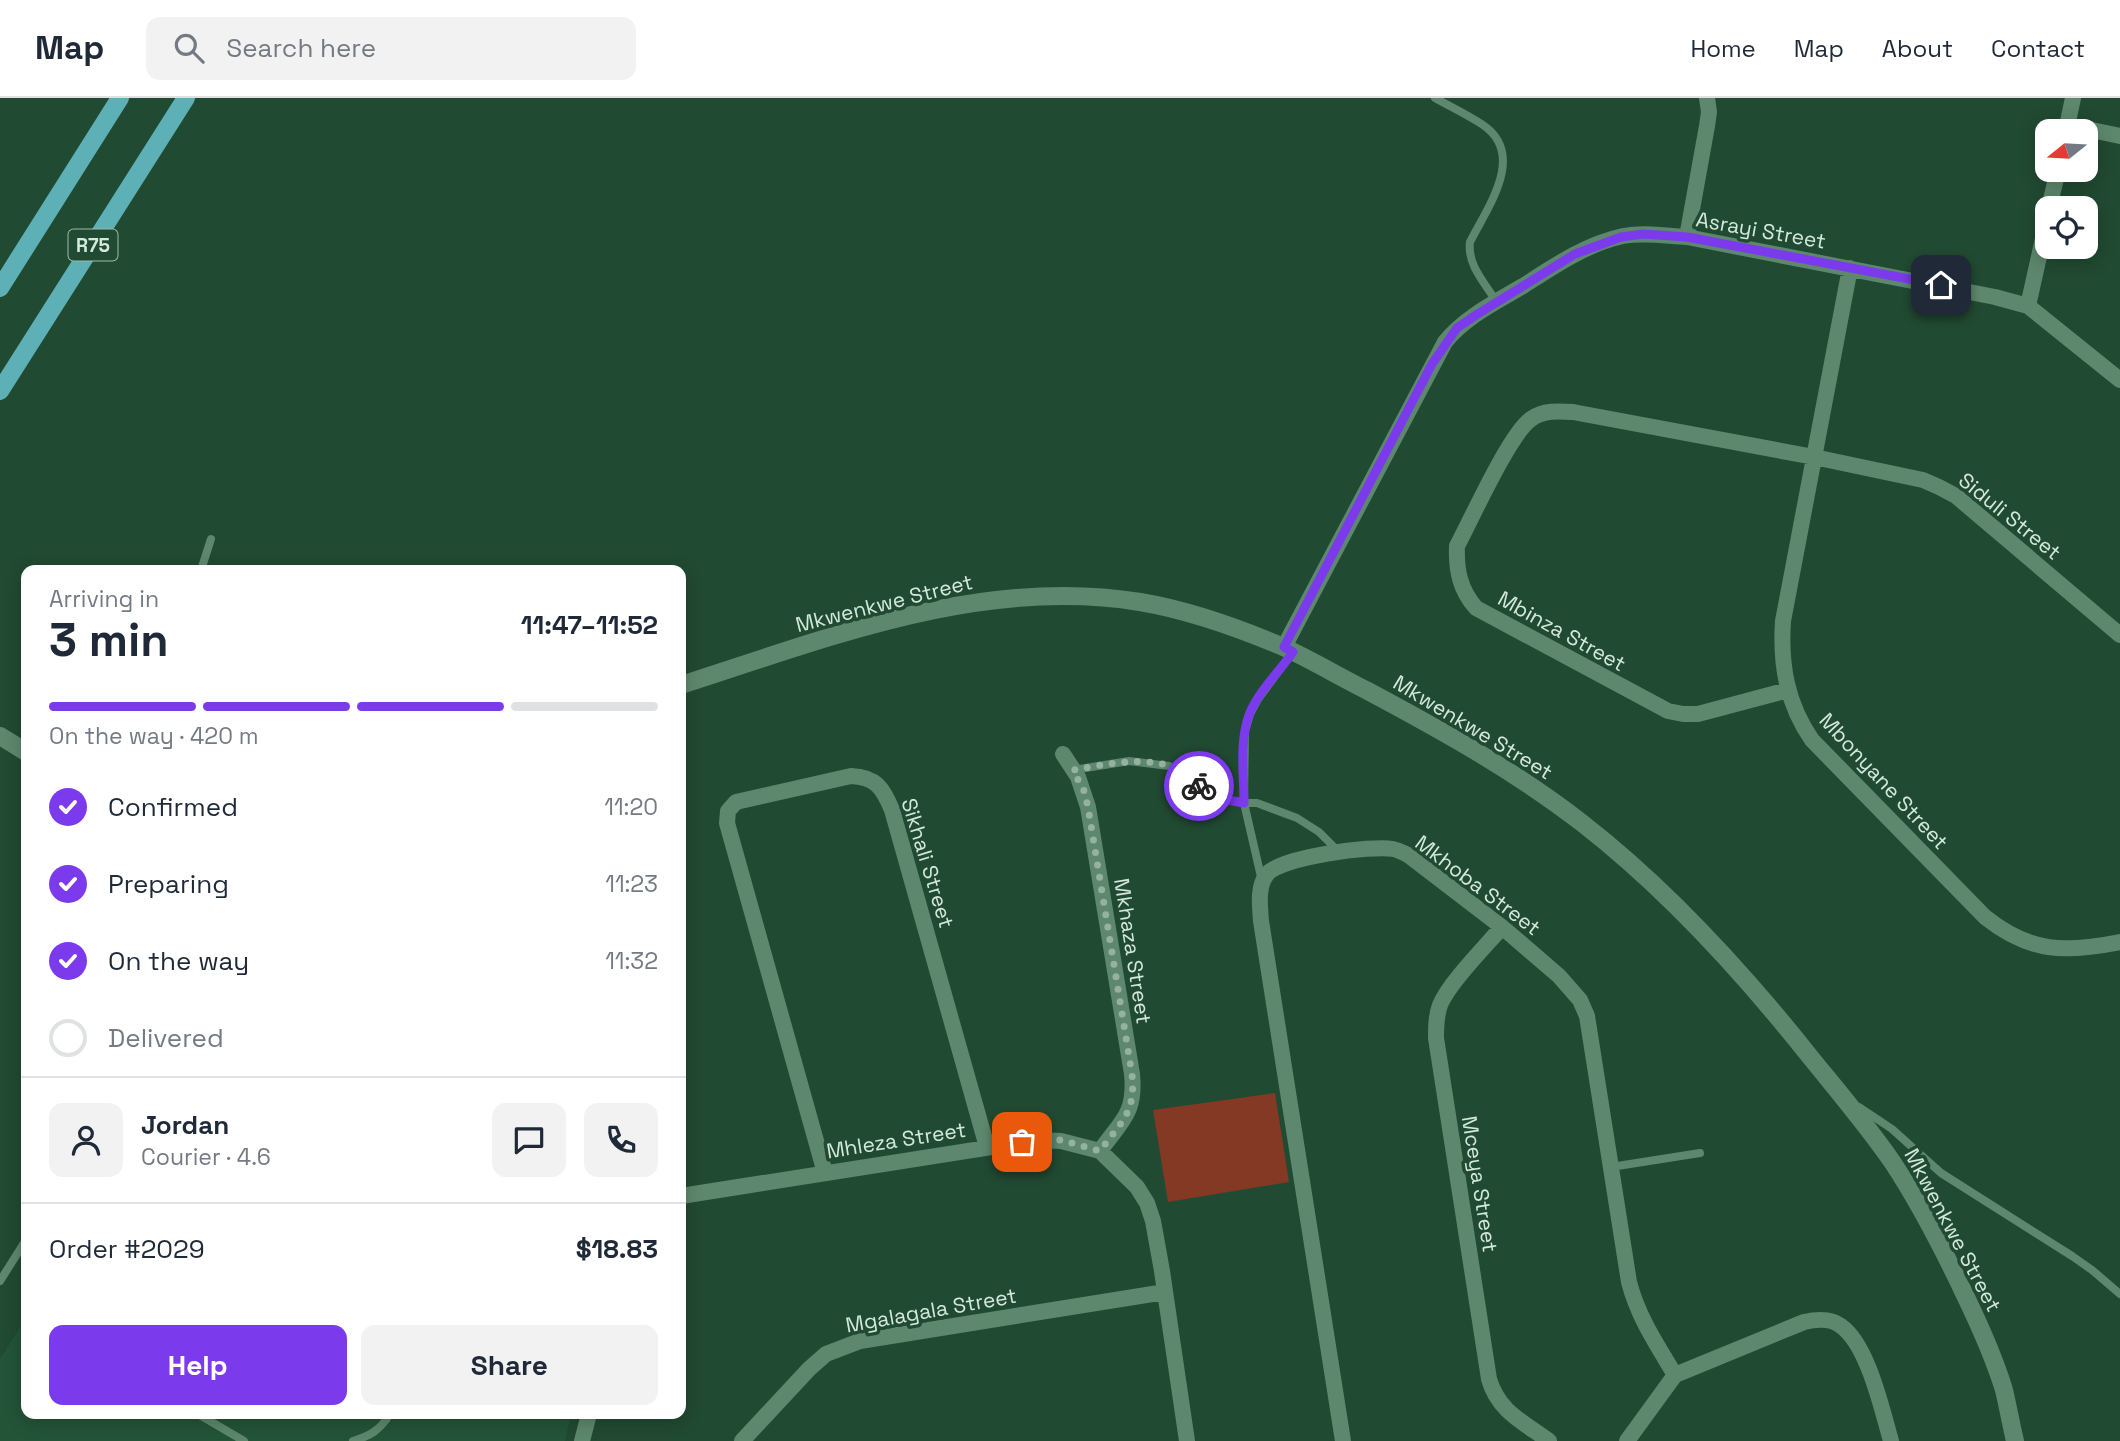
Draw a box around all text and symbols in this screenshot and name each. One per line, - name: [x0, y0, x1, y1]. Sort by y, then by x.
- search box: [146, 17, 636, 80]
- text: Map: [35, 27, 104, 69]
- icon: search: [170, 29, 208, 67]
- text: Search here: [226, 31, 376, 65]
- text: Home: [1690, 33, 1756, 64]
- text: Map: [1794, 33, 1844, 64]
- text: About: [1882, 33, 1953, 64]
- text: Contact: [1991, 33, 2085, 64]
- north arrow: [2035, 119, 2098, 182]
- map controls: [2035, 119, 2098, 259]
- button: locate: [2035, 196, 2098, 259]
- street label: Asrayi Street: [1694, 205, 1828, 255]
- road number: R75: [68, 230, 118, 260]
- pin: [1911, 255, 1971, 315]
- icon: home: [1922, 266, 1960, 304]
- street label: Siduli Street: [1953, 466, 2067, 566]
- street label: Mkwenkwe Street: [793, 568, 975, 638]
- text: Arriving in: [49, 584, 159, 614]
- street label: Mbinza Street: [1493, 585, 1631, 677]
- text: 11:47–11:52: [521, 608, 658, 642]
- text: 3 min: [49, 611, 169, 669]
- street label: Mkwenkwe Street: [1388, 669, 1558, 785]
- street label: Mbonyane Street: [1814, 707, 1954, 855]
- text: On the way · 420 m: [49, 721, 259, 751]
- courier: [1164, 751, 1234, 821]
- icon: bike: [1180, 767, 1218, 805]
- icon: check: [49, 788, 87, 826]
- text: Confirmed: [108, 790, 238, 824]
- text: 11:20: [604, 792, 658, 822]
- street label: Sikhali Street: [895, 795, 961, 931]
- street label: Mkhoba Street: [1410, 829, 1546, 941]
- icon: check: [49, 865, 87, 903]
- text: Preparing: [108, 867, 229, 901]
- text: 11:23: [605, 869, 658, 899]
- street label: Mkhaza Street: [1108, 876, 1158, 1026]
- icon: check: [49, 942, 87, 980]
- text: On the way: [108, 944, 249, 978]
- text: 11:32: [605, 946, 658, 976]
- text: Delivered: [108, 1021, 224, 1055]
- button: person: [49, 1103, 123, 1177]
- button: chat: [492, 1103, 566, 1177]
- button: phone: [584, 1103, 658, 1177]
- text: Jordan: [141, 1108, 229, 1142]
- pin: [992, 1112, 1052, 1172]
- street label: Mceya Street: [1456, 1114, 1504, 1254]
- street label: Mhleza Street: [824, 1116, 968, 1164]
- icon: bag: [1003, 1123, 1041, 1161]
- text: Courier · 4.6: [141, 1142, 271, 1172]
- street label: Mkwenkwe Street: [1899, 1144, 2007, 1316]
- text: Order #2029: [49, 1232, 205, 1266]
- text: $18.83: [576, 1232, 658, 1266]
- street label: Mgalagala Street: [843, 1282, 1019, 1338]
- button: Help: [49, 1325, 347, 1405]
- button: Share: [361, 1325, 658, 1405]

